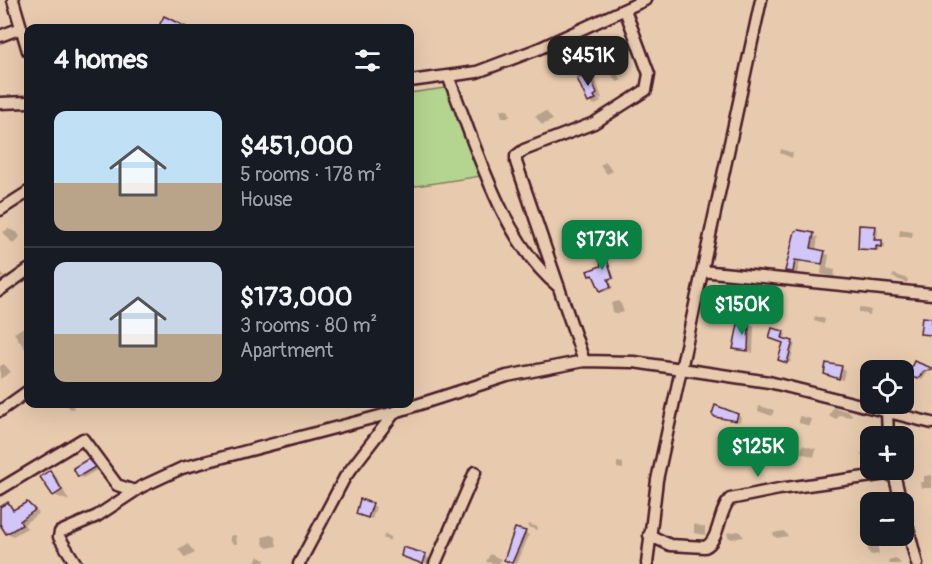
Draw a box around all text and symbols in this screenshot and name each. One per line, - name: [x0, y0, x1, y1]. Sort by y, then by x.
- pin: $451K: [546, 36, 630, 87]
- text: $451K: [561, 43, 615, 68]
- text: 4 homes: [54, 44, 148, 76]
- icon: filters: [351, 44, 384, 77]
- text: $451,000: [240, 130, 353, 162]
- icon: home: [102, 135, 174, 207]
- text: 5 rooms · 178 m²: [240, 162, 382, 187]
- text: House: [240, 187, 292, 212]
- pin: $173K: [560, 220, 644, 271]
- text: $173K: [576, 227, 628, 252]
- text: $173,000: [240, 281, 352, 313]
- pin: $150K: [700, 285, 784, 336]
- icon: home: [102, 286, 174, 358]
- text: $150K: [714, 292, 770, 317]
- text: 3 rooms · 80 m²: [240, 313, 377, 338]
- text: Apartment: [240, 338, 333, 363]
- map controls: [860, 360, 914, 546]
- button: locate: [860, 360, 914, 414]
- button: +: [860, 426, 914, 480]
- pin: $125K: [716, 427, 800, 478]
- text: $125K: [732, 434, 784, 459]
- button: −: [860, 492, 914, 546]

